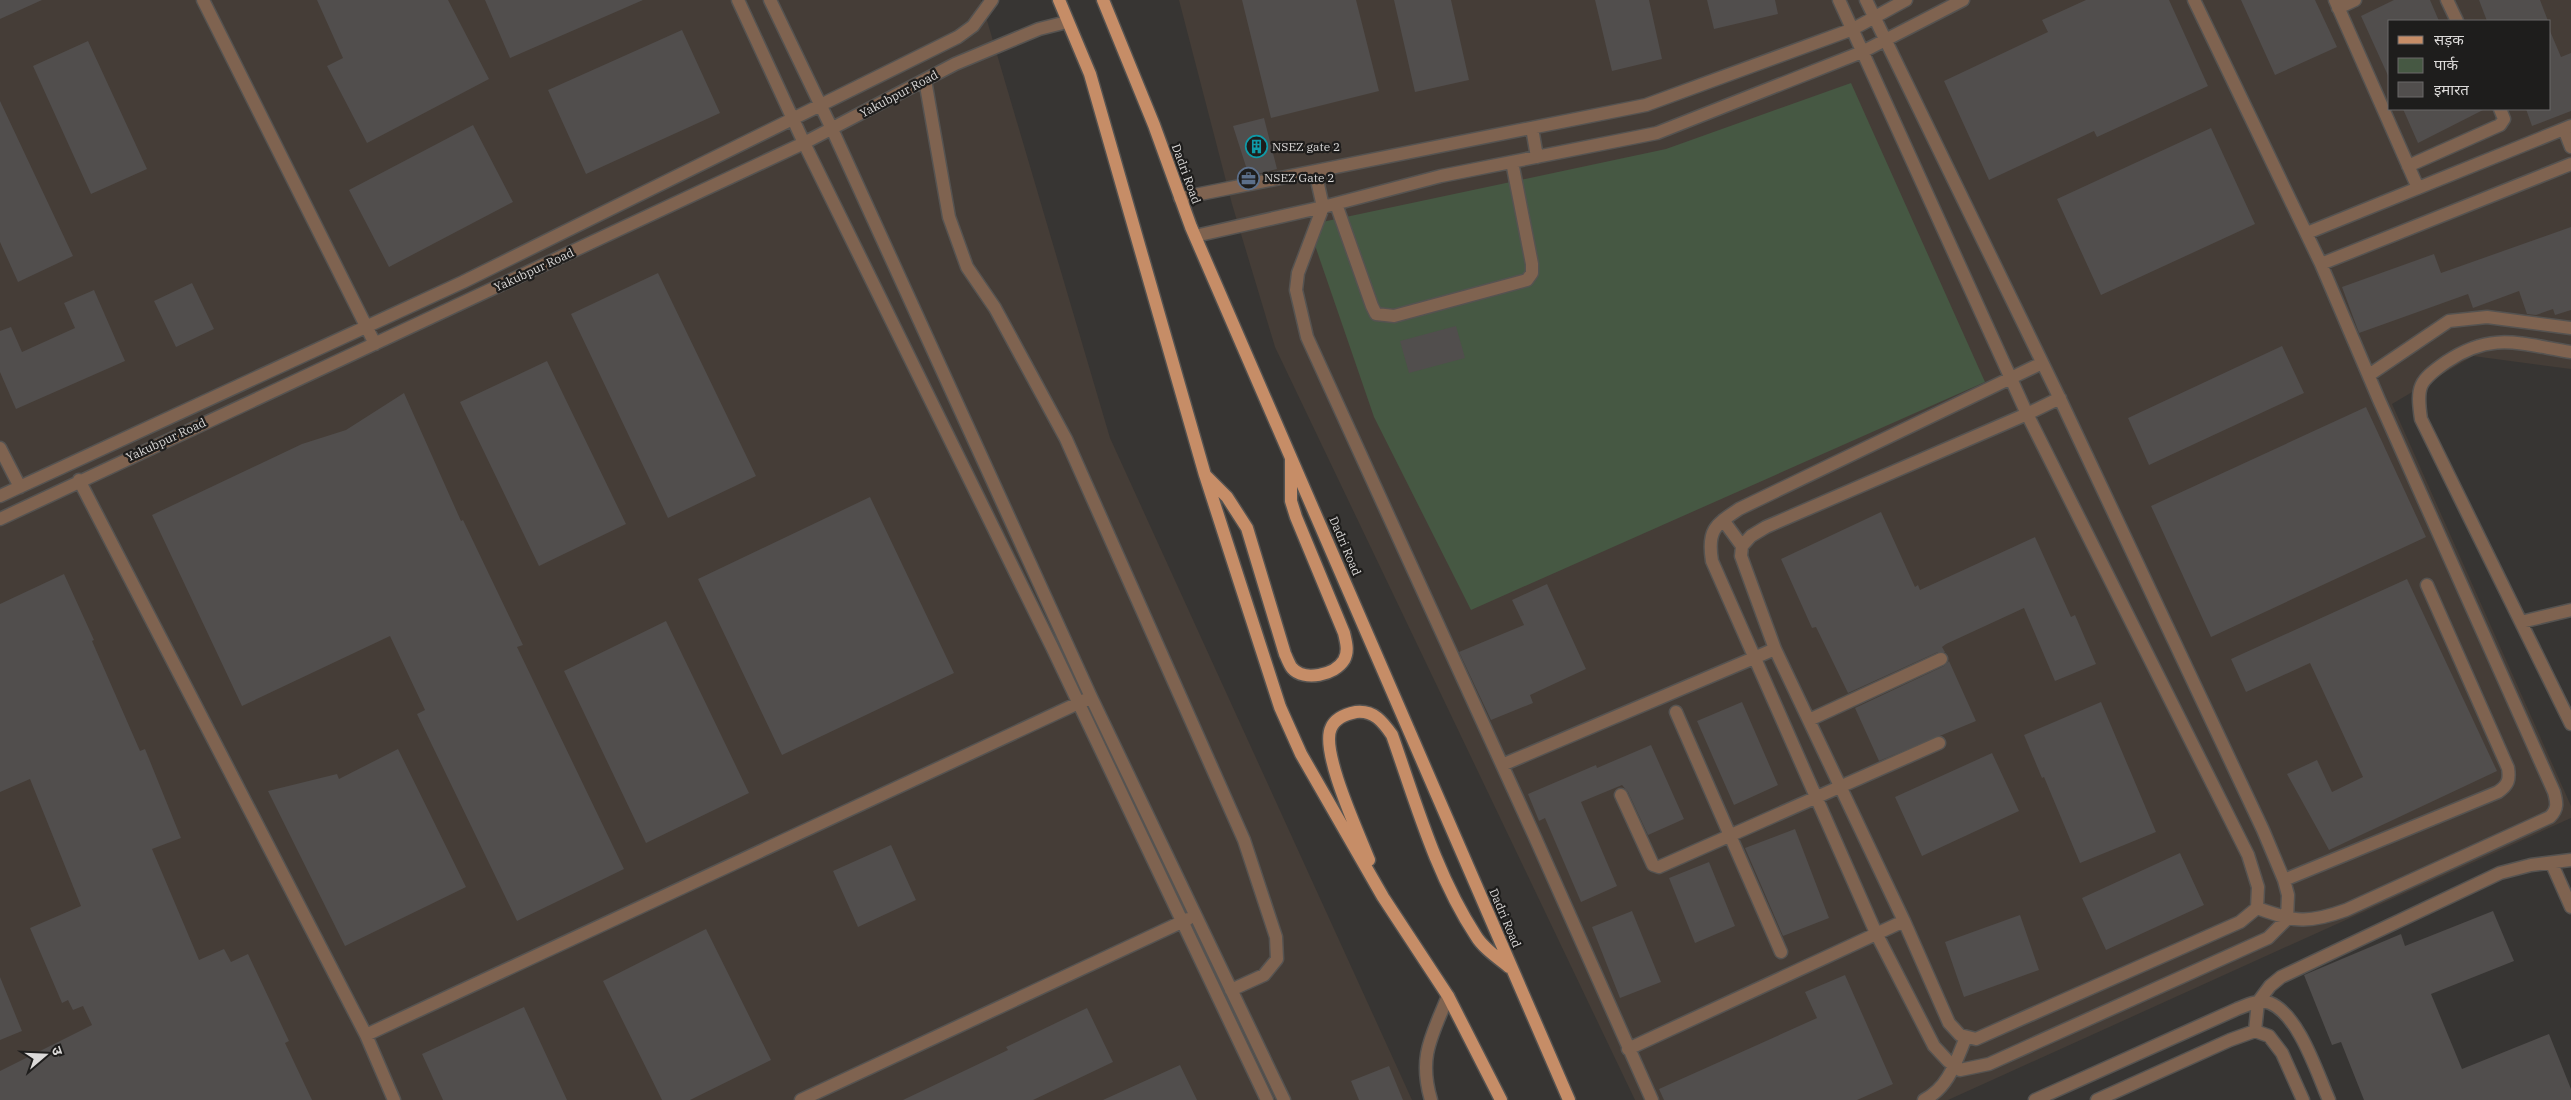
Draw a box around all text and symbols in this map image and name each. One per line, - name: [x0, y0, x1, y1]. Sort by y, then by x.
- legend: [2388, 20, 2551, 110]
- text: सड़क: [2434, 30, 2464, 49]
- text: पार्क: [2434, 55, 2458, 74]
- street label: Yakubpur Road: [857, 67, 940, 120]
- text: इमारत: [2434, 80, 2469, 99]
- building icon: NSEZ gate 2: [1244, 135, 1268, 159]
- place label: NSEZ gate 2: [1272, 139, 1340, 154]
- street label: Dadri Road: [1169, 142, 1204, 206]
- office icon: NSEZ Gate 2: [1236, 166, 1260, 190]
- place label: NSEZ Gate 2: [1264, 170, 1334, 185]
- street label: Yakubpur Road: [491, 245, 576, 295]
- street label: Yakubpur Road: [123, 415, 208, 465]
- street label: Dadri Road: [1326, 514, 1365, 578]
- street label: Dadri Road: [1486, 886, 1525, 950]
- north arrow: [20, 1030, 70, 1080]
- text: उ: [47, 1044, 67, 1058]

